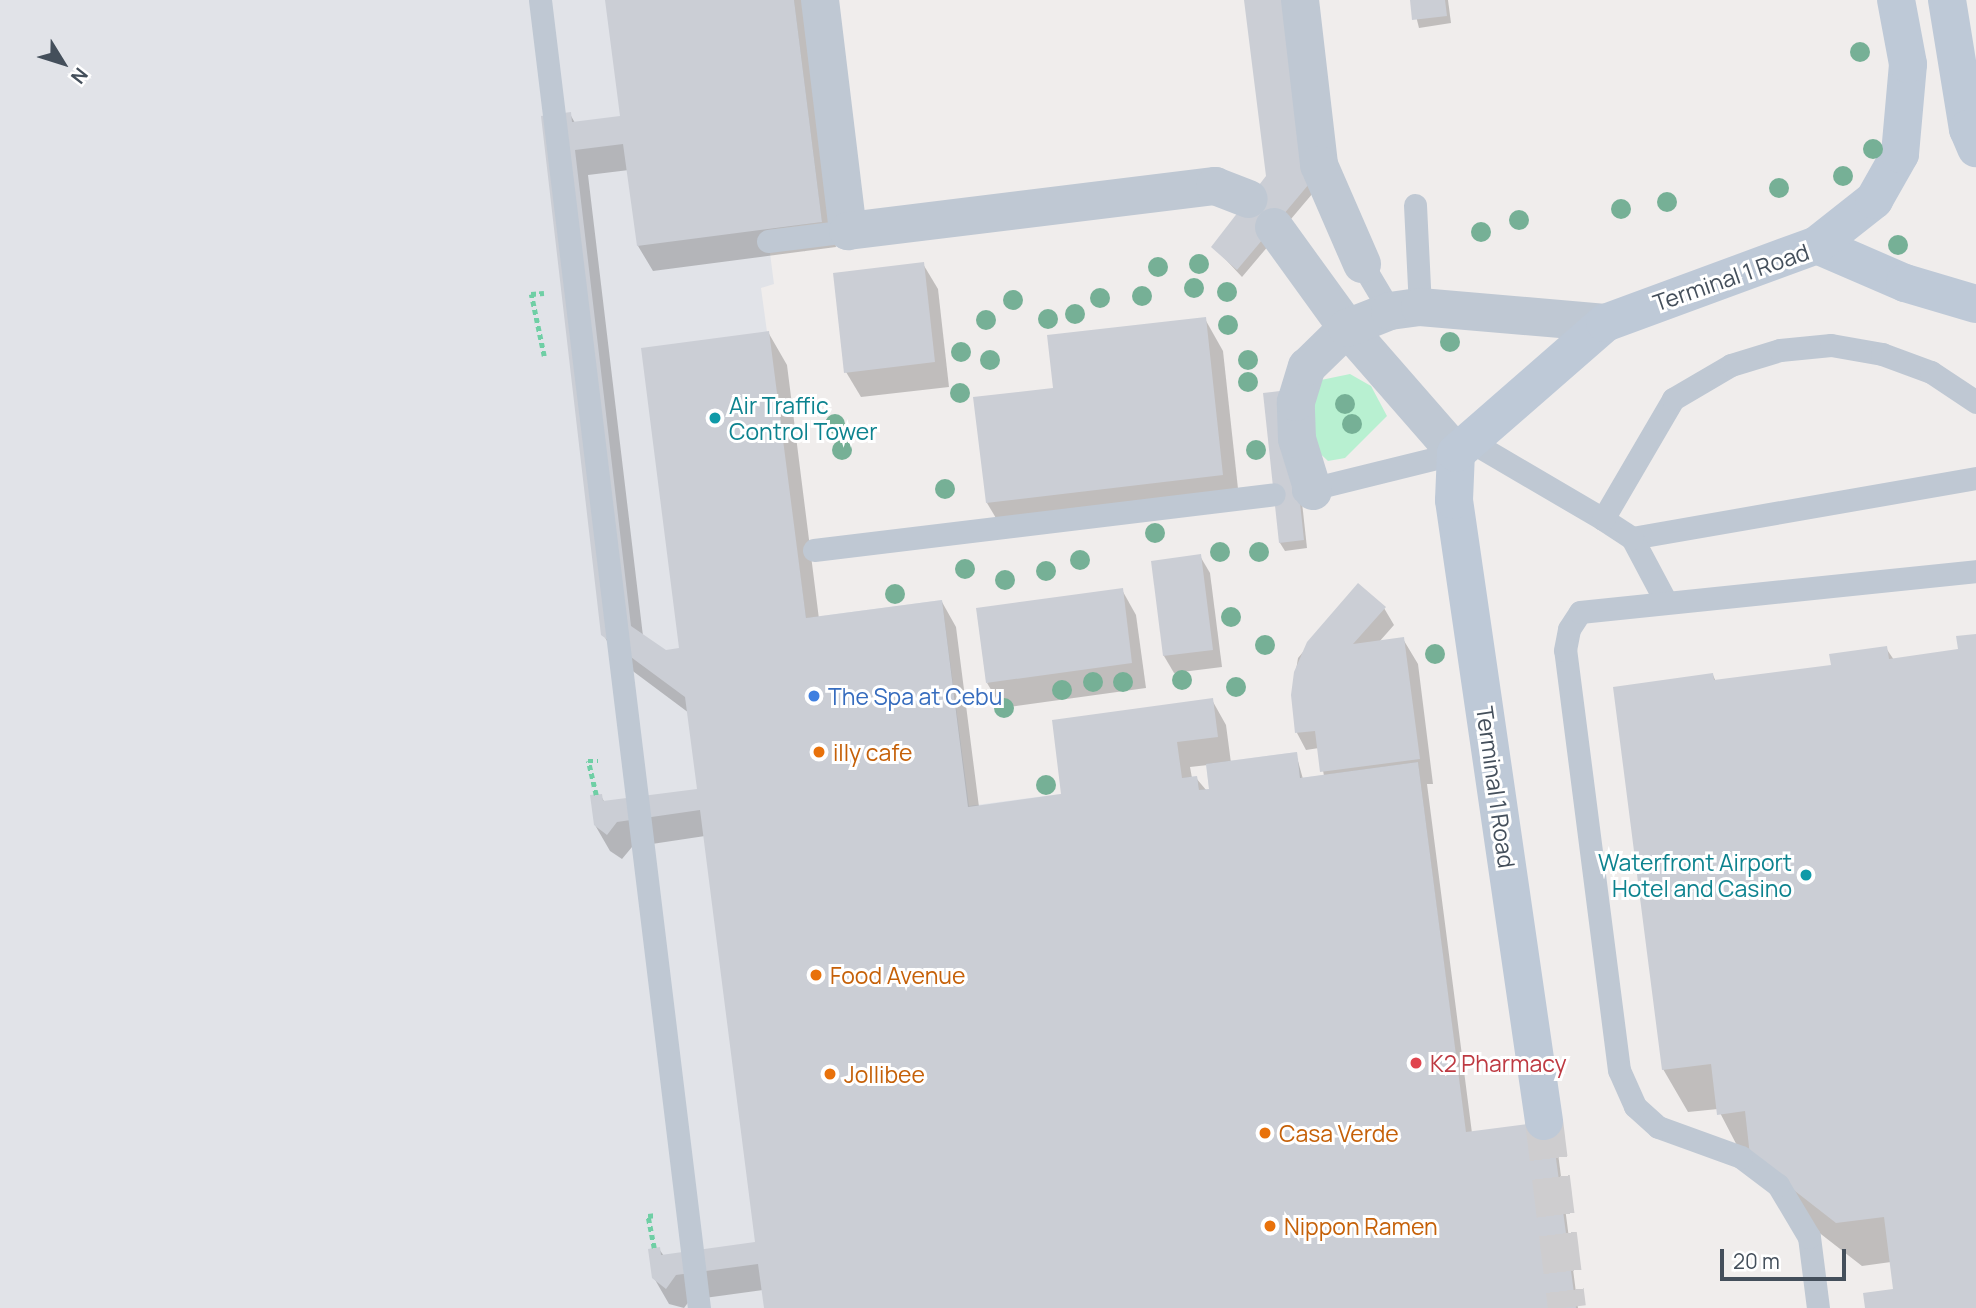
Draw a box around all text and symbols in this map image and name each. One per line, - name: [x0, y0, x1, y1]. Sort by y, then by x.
- north arrow: [28, 28, 98, 98]
- text: N: [65, 63, 94, 89]
- street label: Terminal 1 Road: [1649, 237, 1813, 317]
- place label: Air Traffic Control Tower: [729, 391, 878, 445]
- marker: Air Traffic Control Tower: [707, 410, 723, 426]
- place label: The Spa at Cebu: [828, 682, 1002, 710]
- marker: The Spa at Cebu: [806, 688, 822, 704]
- street label: Terminal 1 Road: [1471, 704, 1521, 870]
- place label: illy cafe: [833, 738, 912, 766]
- marker: illy cafe: [811, 744, 827, 760]
- place label: Waterfront Airport Hotel and Casino: [1598, 848, 1792, 902]
- marker: Waterfront Airport Hotel and Casino: [1798, 867, 1814, 883]
- place label: Food Avenue: [830, 961, 965, 989]
- marker: Food Avenue: [808, 967, 824, 983]
- place label: K2 Pharmacy: [1430, 1049, 1567, 1077]
- marker: K2 Pharmacy: [1408, 1055, 1424, 1071]
- place label: Jollibee: [844, 1060, 925, 1088]
- marker: Jollibee: [822, 1066, 838, 1082]
- place label: Casa Verde: [1279, 1119, 1399, 1147]
- marker: Casa Verde: [1257, 1125, 1273, 1141]
- place label: Nippon Ramen: [1284, 1212, 1438, 1240]
- marker: Nippon Ramen: [1262, 1218, 1278, 1234]
- scale bar: [1724, 1234, 1850, 1278]
- text: 20 m: [1733, 1247, 1780, 1275]

